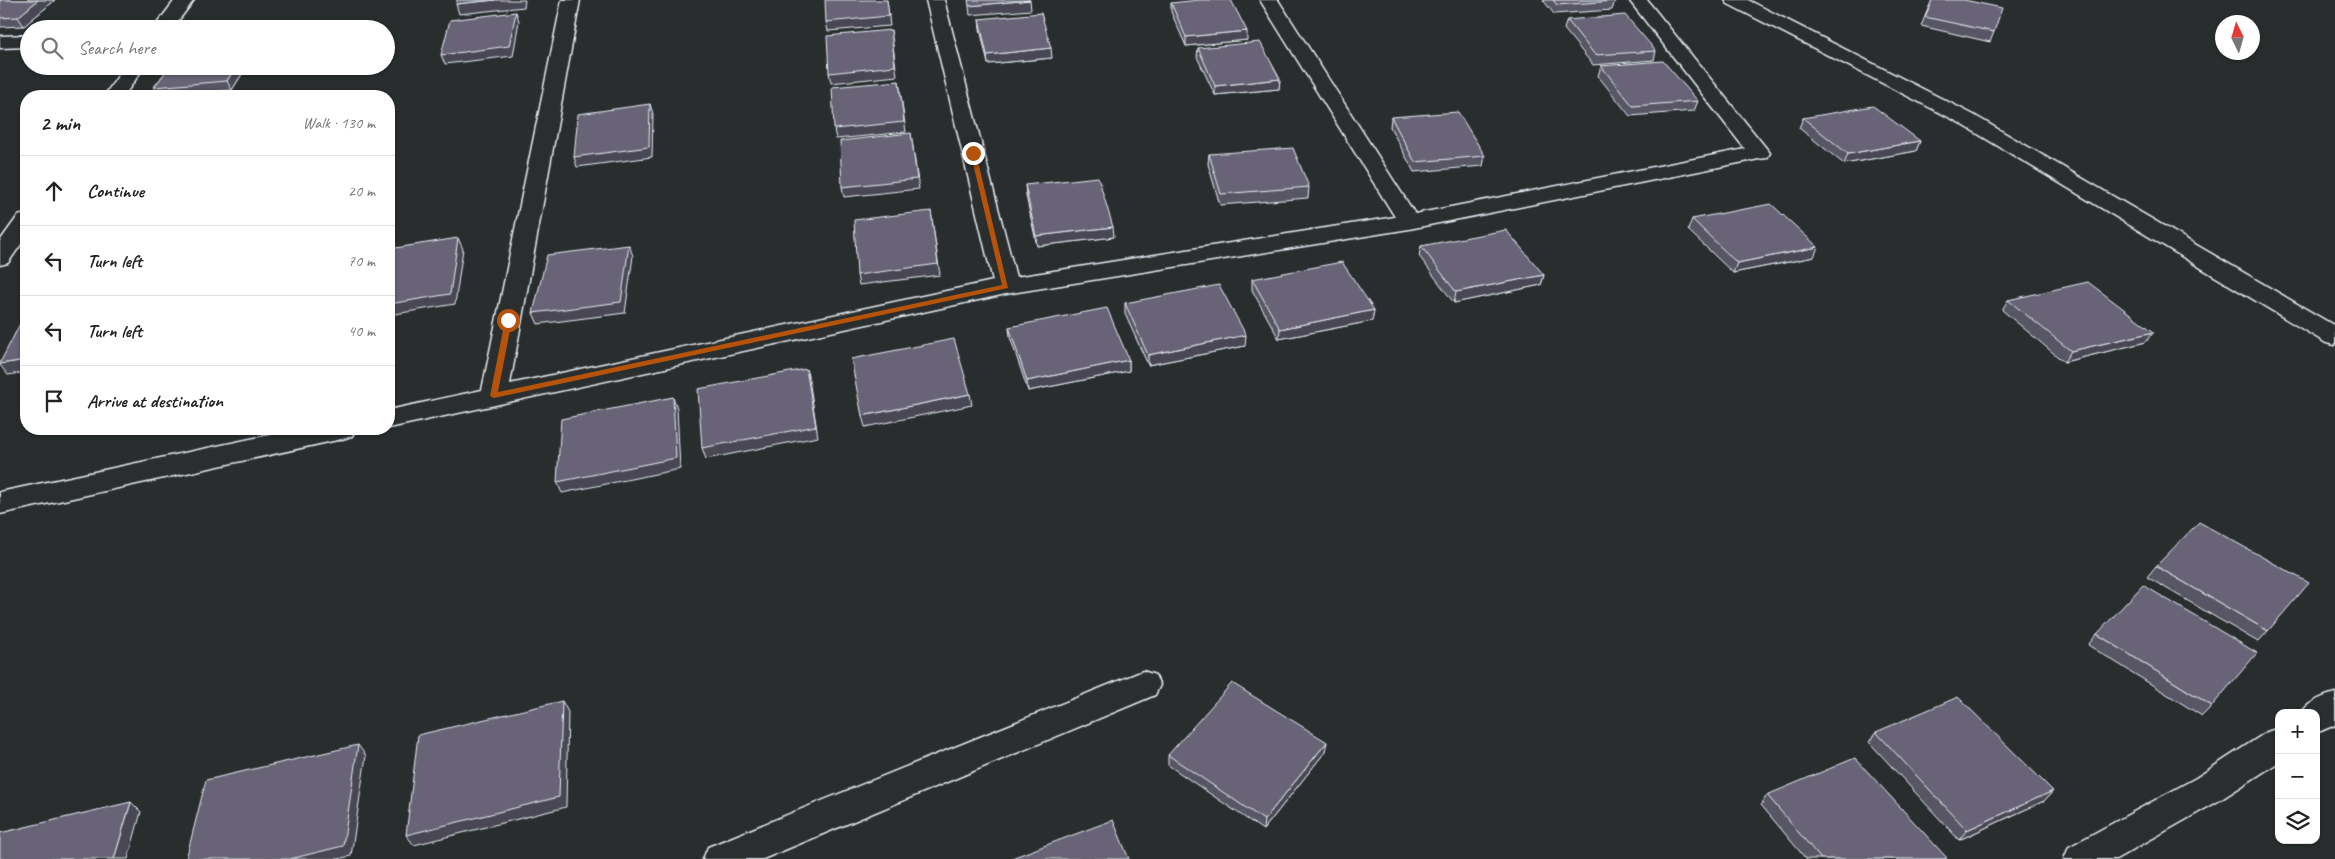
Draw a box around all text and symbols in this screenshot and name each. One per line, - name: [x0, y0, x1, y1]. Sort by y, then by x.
- north arrow: [2215, 15, 2260, 60]
- search box: [20, 20, 395, 75]
- icon: search: [38, 34, 66, 62]
- text: Search here: [78, 36, 155, 60]
- text: 2 min: [40, 110, 80, 136]
- text: Walk · 130 m: [303, 113, 375, 133]
- route end: [962, 142, 985, 165]
- icon: ahead: [40, 177, 68, 205]
- text: Continue: [87, 179, 144, 203]
- text: 20 m: [348, 181, 375, 201]
- icon: left: [40, 247, 68, 275]
- text: Turn left: [87, 249, 142, 273]
- text: 70 m: [348, 251, 375, 271]
- route start: [497, 309, 520, 332]
- icon: left: [40, 317, 68, 345]
- text: Turn left: [87, 319, 142, 343]
- text: 40 m: [348, 321, 375, 341]
- icon: arrive: [40, 387, 68, 415]
- text: Arrive at destination: [87, 389, 223, 413]
- map controls: [2275, 709, 2320, 844]
- button: +: [2275, 709, 2320, 754]
- button: −: [2275, 754, 2320, 799]
- button: layers: [2275, 799, 2320, 844]

